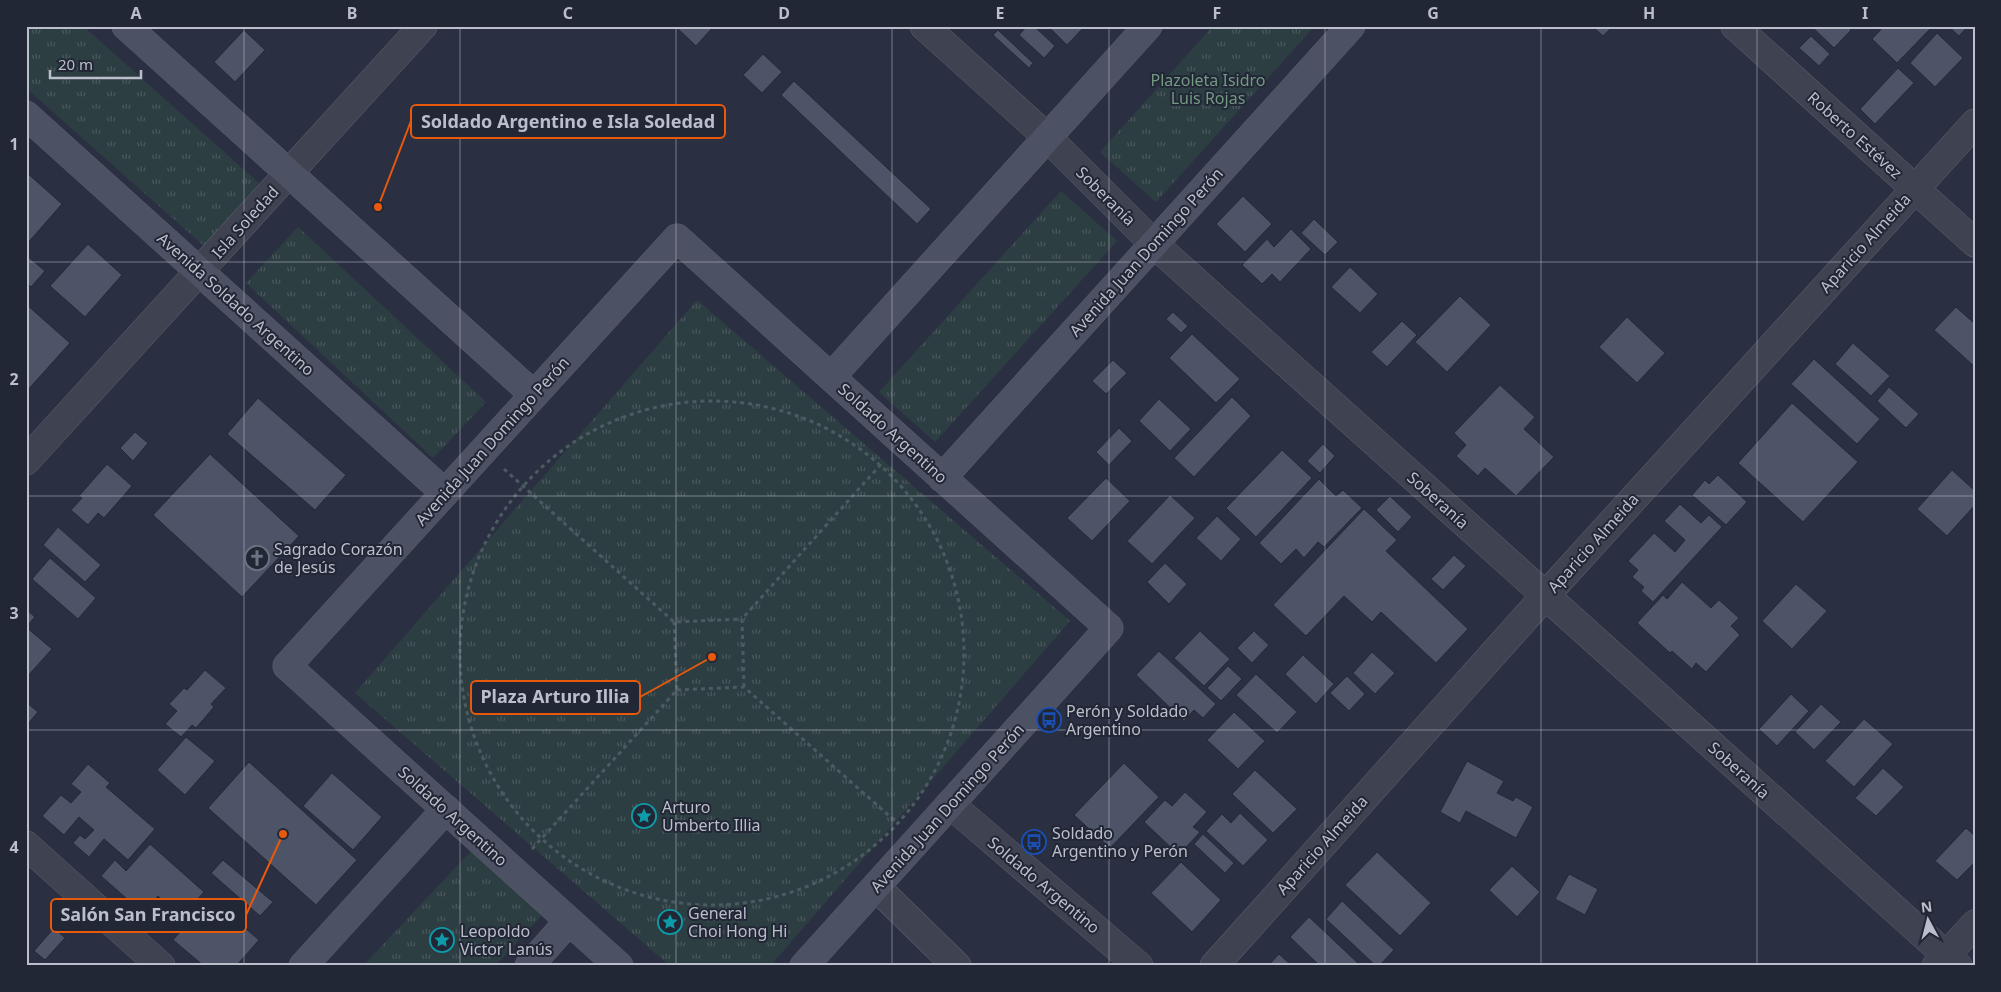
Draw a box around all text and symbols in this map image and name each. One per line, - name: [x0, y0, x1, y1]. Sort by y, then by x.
- text: A: [130, 2, 142, 24]
- text: B: [347, 2, 357, 24]
- text: C: [563, 2, 573, 24]
- text: D: [778, 2, 790, 24]
- text: E: [996, 2, 1005, 24]
- text: F: [1213, 2, 1221, 24]
- text: G: [1427, 2, 1439, 24]
- text: H: [1643, 2, 1655, 24]
- text: I: [1862, 2, 1868, 24]
- scale bar: [50, 48, 141, 80]
- text: 20 m: [58, 54, 93, 74]
- park label: Plazoleta Isidro Luis Rojas: [1150, 69, 1266, 109]
- street label: Roberto Estévez: [1803, 87, 1907, 183]
- callout: Soldado Argentino e Isla Soledad: [411, 105, 725, 138]
- text: Soldado Argentino e Isla Soledad: [421, 109, 715, 133]
- text: 1: [9, 133, 19, 155]
- street label: Soberanía: [1071, 161, 1141, 231]
- street label: Avenida Juan Domingo Perón: [1064, 163, 1228, 341]
- street label: Isla Soledad: [207, 181, 283, 263]
- street label: Aparicio Almeida: [1814, 189, 1916, 297]
- street label: Avenida Soldado Argentino: [153, 227, 319, 381]
- street label: Avenida Juan Domingo Perón: [410, 352, 574, 530]
- text: 2: [9, 368, 19, 390]
- street label: Soldado Argentino: [834, 378, 952, 488]
- street label: Soberanía: [1403, 467, 1473, 533]
- street label: Aparicio Almeida: [1542, 489, 1644, 597]
- place label: Sagrado Corazón de Jesús: [274, 538, 403, 578]
- church icon: Sagrado Corazón de Jesús: [244, 545, 270, 571]
- text: 3: [9, 602, 19, 624]
- callout: Plaza Arturo Illia: [471, 681, 640, 714]
- text: Plaza Arturo Illia: [480, 684, 630, 708]
- place label: Perón y Soldado Argentino: [1066, 700, 1188, 740]
- bus stop icon: Perón y Soldado Argentino: [1036, 707, 1062, 733]
- street label: Avenida Juan Domingo Perón: [865, 719, 1029, 897]
- street label: Soberanía: [1704, 737, 1774, 803]
- street label: Soldado Argentino: [394, 761, 512, 871]
- street label: Aparicio Almeida: [1271, 791, 1373, 899]
- place label: Arturo Umberto Illia: [662, 796, 761, 836]
- place icon: Arturo Umberto Illia: [631, 803, 657, 829]
- place label: Soldado Argentino y Perón: [1052, 822, 1188, 862]
- bus stop icon: Soldado Argentino y Perón: [1021, 829, 1047, 855]
- street label: Soldado Argentino: [983, 832, 1105, 938]
- text: 4: [9, 836, 19, 858]
- north arrow: [1904, 894, 1954, 944]
- text: N: [1920, 896, 1933, 917]
- callout: Salón San Francisco: [51, 899, 246, 932]
- text: Salón San Francisco: [60, 902, 236, 926]
- place label: General Choi Hong Hi: [688, 902, 787, 942]
- place icon: General Choi Hong Hi: [657, 909, 683, 935]
- place label: Leopoldo Victor Lanús: [460, 920, 552, 960]
- place icon: Leopoldo Victor Lanús: [429, 927, 455, 953]

